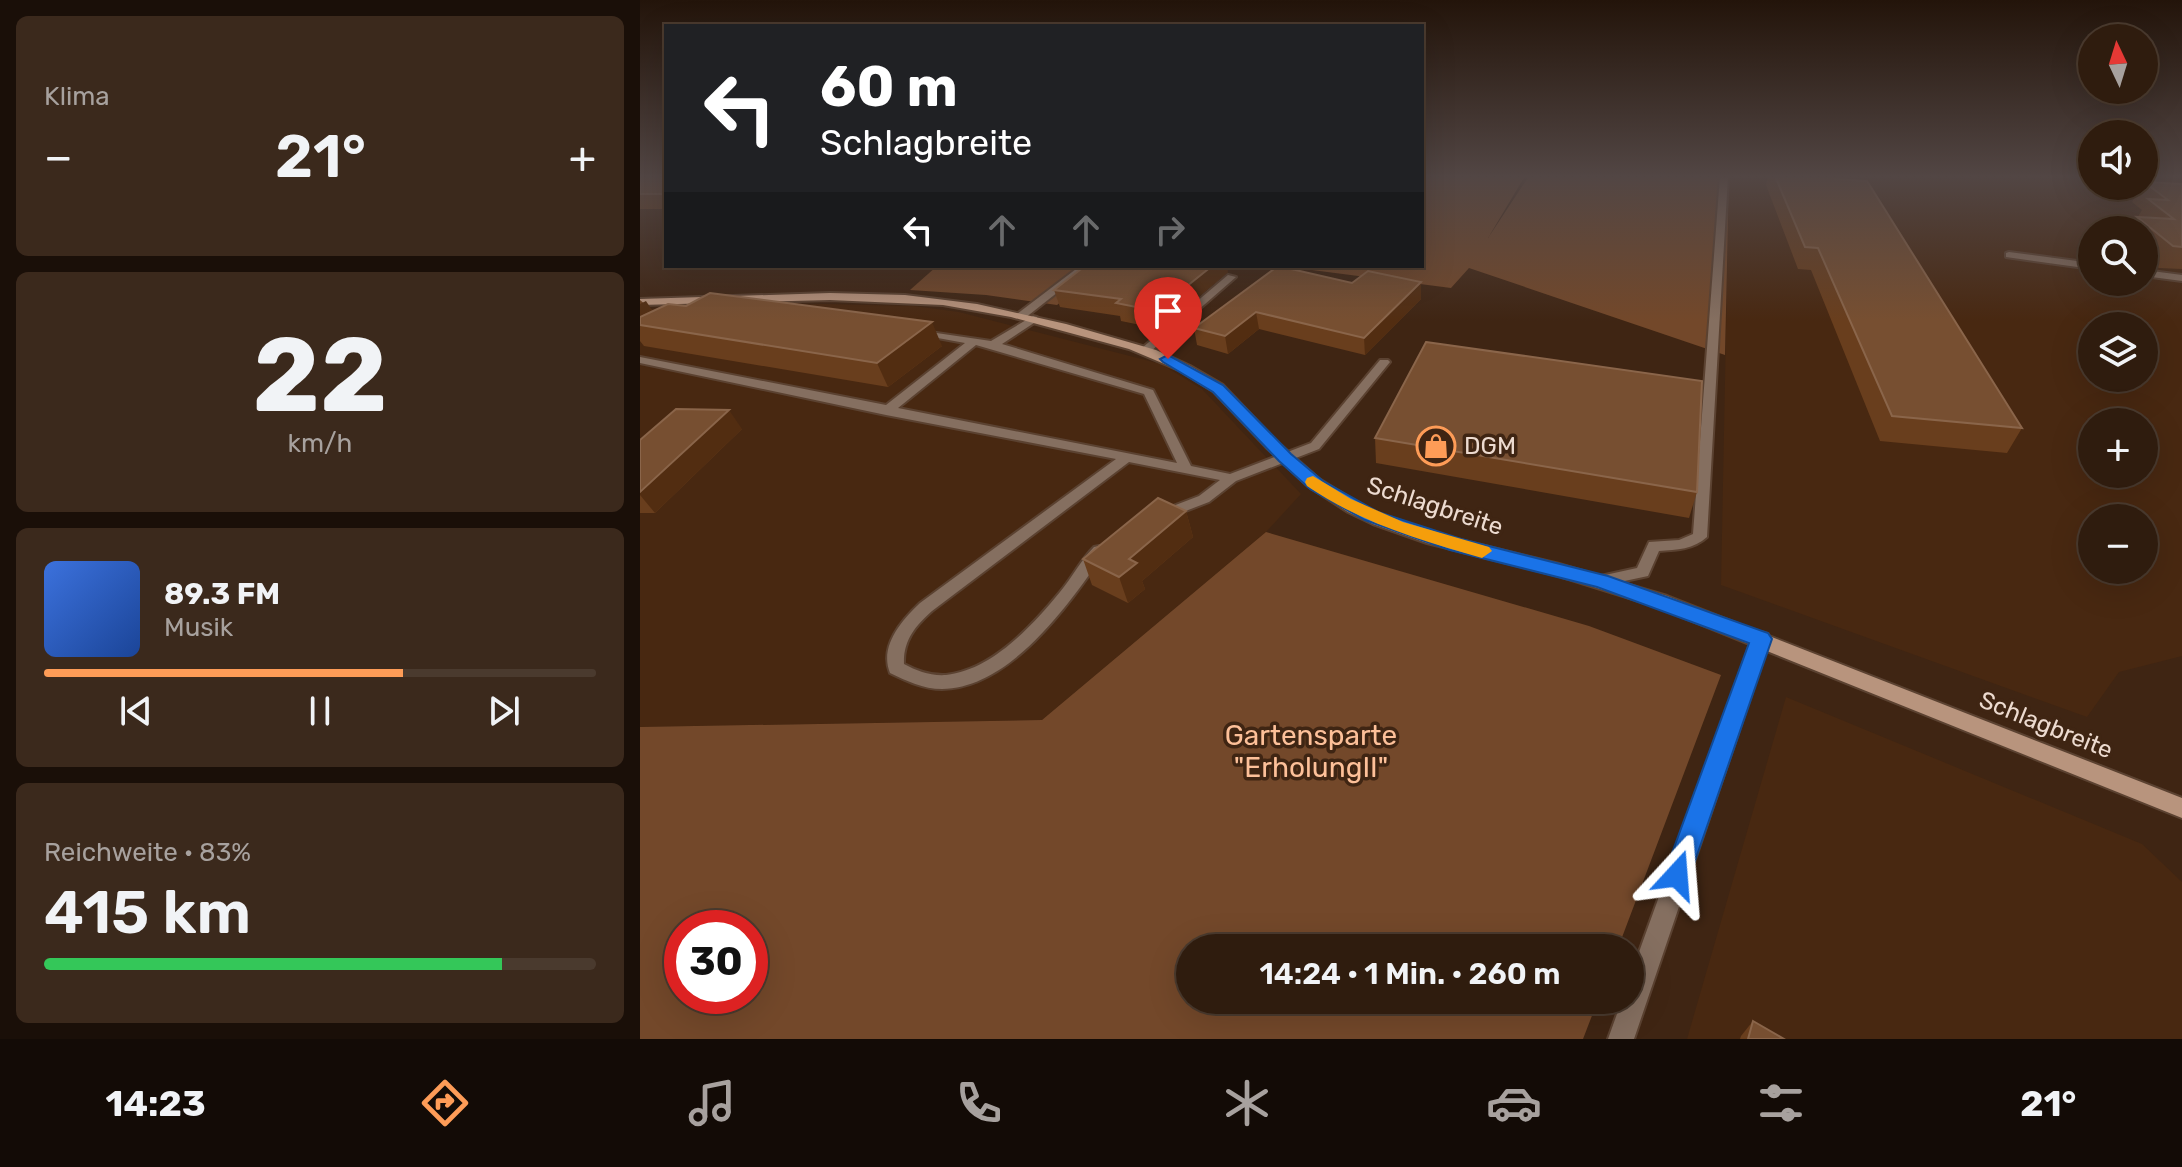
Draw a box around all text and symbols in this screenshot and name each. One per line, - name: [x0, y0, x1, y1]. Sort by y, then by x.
- north arrow: [2078, 24, 2158, 104]
- map controls: [2078, 24, 2158, 584]
- text: 60 m: [820, 54, 958, 120]
- icon: left: [688, 56, 792, 160]
- text: Klima: [44, 81, 110, 112]
- button: sound: [2078, 120, 2158, 200]
- text: 21°: [275, 121, 366, 192]
- text: Schlagbreite: [820, 121, 1032, 164]
- text: −: [44, 131, 73, 183]
- text: +: [569, 131, 596, 183]
- icon: left: [896, 208, 940, 252]
- icon: ahead: [980, 208, 1024, 252]
- icon: ahead: [1064, 208, 1108, 252]
- icon: right: [1148, 208, 1192, 252]
- button: search: [2078, 216, 2158, 296]
- pin: [1134, 277, 1202, 359]
- icon: arrive: [1146, 289, 1190, 333]
- button: layers: [2078, 312, 2158, 392]
- text: 22: [252, 314, 388, 437]
- button: +: [2078, 408, 2158, 488]
- shop icon: DGM: [1415, 425, 1457, 467]
- text: km/h: [288, 428, 352, 459]
- place label: DGM: [1464, 432, 1516, 460]
- street label: Schlagbreite: [1363, 471, 1507, 541]
- button: −: [2078, 504, 2158, 584]
- text: 89.3 FM: [164, 576, 280, 612]
- text: Musik: [164, 612, 233, 643]
- street label: Schlagbreite: [1975, 686, 2117, 764]
- icon: previous: [114, 689, 158, 733]
- icon: pause: [298, 689, 342, 733]
- icon: next: [482, 689, 526, 733]
- park label: Gartensparte "ErholungII": [1225, 719, 1397, 784]
- position arrow: [1635, 833, 1719, 917]
- text: Reichweite · 83%: [44, 837, 251, 868]
- text: 415 km: [44, 877, 251, 948]
- speed limit sign: 30: [664, 910, 768, 1014]
- text: 14:24 · 1 Min. · 260 m: [1259, 956, 1561, 992]
- icon: directions: [417, 1075, 473, 1131]
- icon: music: [684, 1075, 740, 1131]
- icon: phone: [951, 1075, 1007, 1131]
- icon: climate: [1219, 1075, 1275, 1131]
- icon: car: [1486, 1075, 1542, 1131]
- icon: filters: [1753, 1075, 1809, 1131]
- text: 14:23: [106, 1082, 206, 1125]
- text: 21°: [2020, 1082, 2076, 1125]

